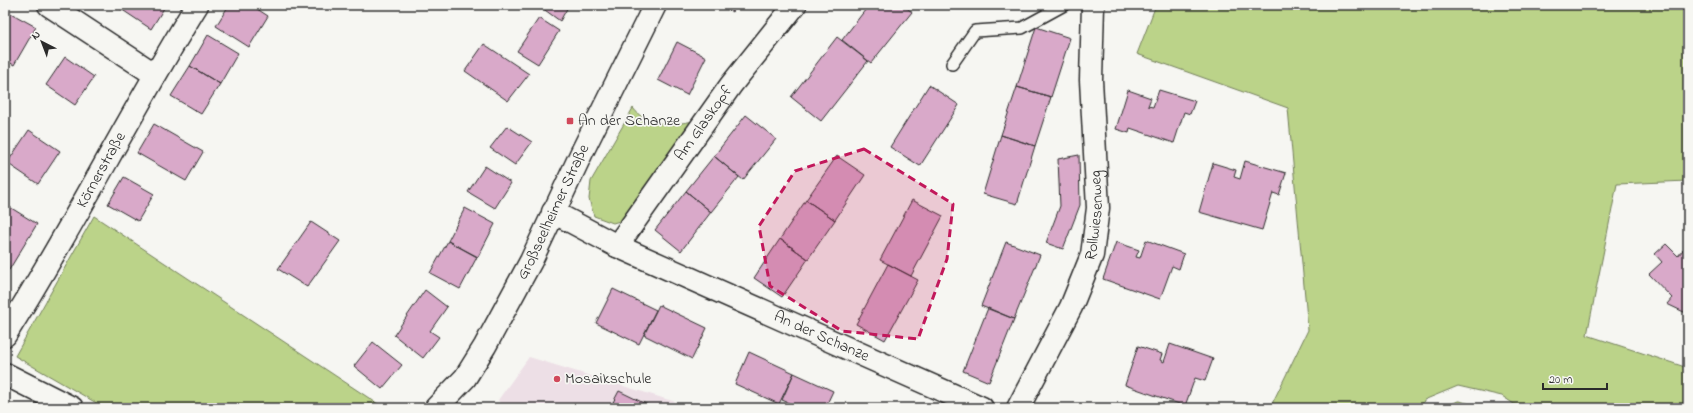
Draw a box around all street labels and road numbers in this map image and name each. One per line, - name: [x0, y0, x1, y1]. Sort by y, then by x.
- street label: Am Glaskopf: [669, 81, 739, 166]
- street label: Körnerstraße: [71, 127, 133, 213]
- street label: Großseelheimer Straße: [511, 139, 596, 284]
- street label: Rollwiesenweg: [1079, 170, 1110, 265]
- street label: An der Schanze: [770, 305, 874, 369]

